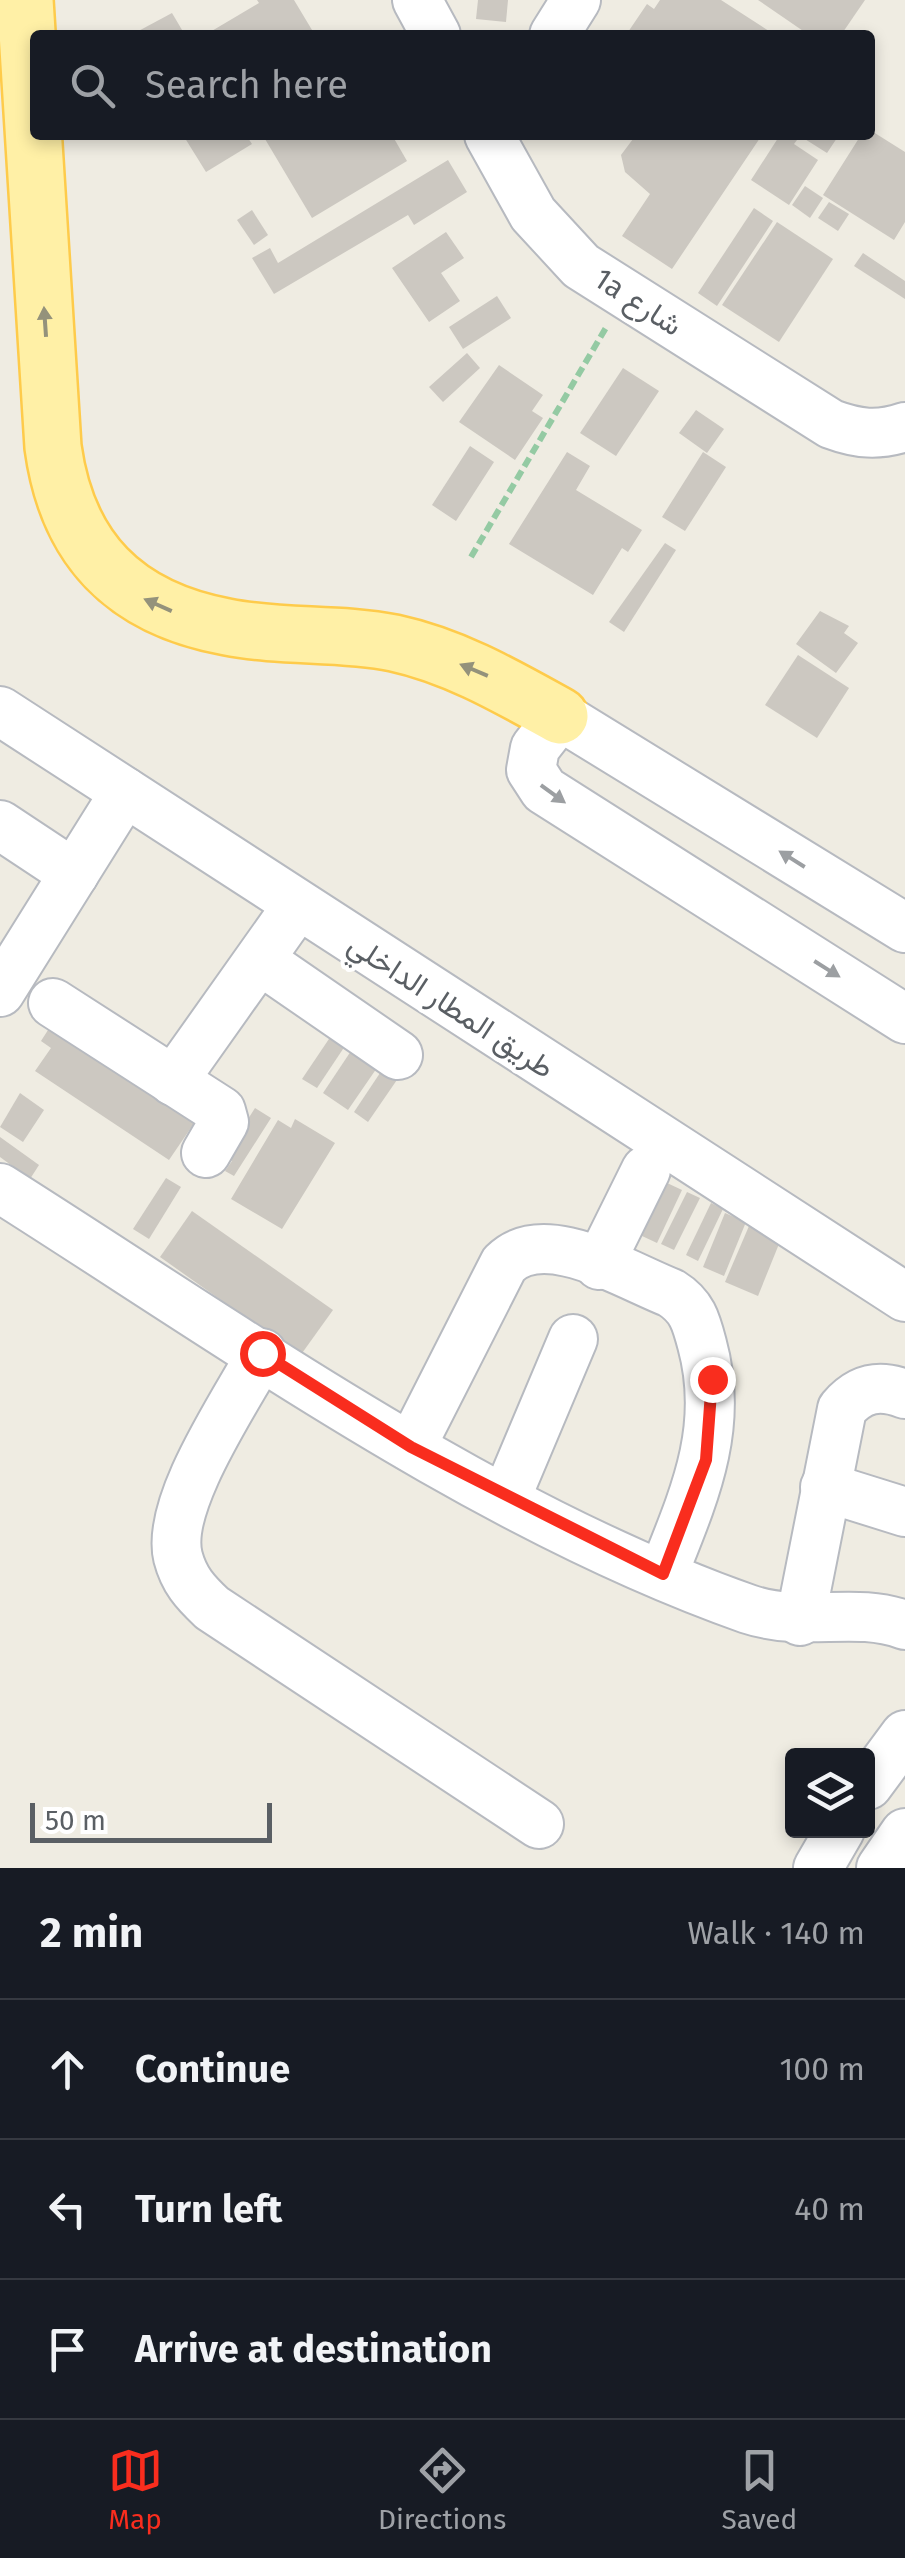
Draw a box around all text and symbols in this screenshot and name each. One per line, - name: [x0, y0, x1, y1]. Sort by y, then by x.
- search box: [30, 30, 875, 140]
- icon: search: [65, 58, 120, 113]
- text: Search here: [145, 62, 348, 108]
- street label: 1a شارع: [586, 260, 689, 345]
- one-way arrow: [37, 306, 53, 338]
- one-way arrow: [143, 597, 173, 613]
- one-way arrow: [459, 662, 489, 678]
- one-way arrow: [540, 784, 566, 803]
- one-way arrow: [778, 850, 806, 868]
- street label: طريق المطار الداخلي: [338, 926, 561, 1091]
- one-way arrow: [813, 960, 840, 978]
- route start: [240, 1331, 286, 1377]
- route end: [690, 1357, 736, 1403]
- map controls: [785, 1748, 875, 1838]
- button: layers: [785, 1748, 875, 1838]
- scale bar: [30, 1798, 272, 1842]
- text: 50 m: [45, 1804, 106, 1837]
- text: 2 min: [40, 1908, 143, 1958]
- text: Walk · 140 m: [687, 1914, 865, 1952]
- icon: ahead: [40, 2042, 95, 2097]
- text: Continue: [135, 2046, 290, 2092]
- text: 100 m: [780, 2050, 865, 2088]
- icon: left: [40, 2182, 95, 2237]
- text: Turn left: [135, 2186, 282, 2232]
- text: 40 m: [794, 2190, 865, 2228]
- icon: arrive: [40, 2322, 95, 2377]
- text: Arrive at destination: [135, 2326, 492, 2372]
- tab: Map: [108, 2443, 163, 2536]
- tab: Directions: [378, 2443, 506, 2536]
- tab: Saved: [722, 2443, 797, 2536]

